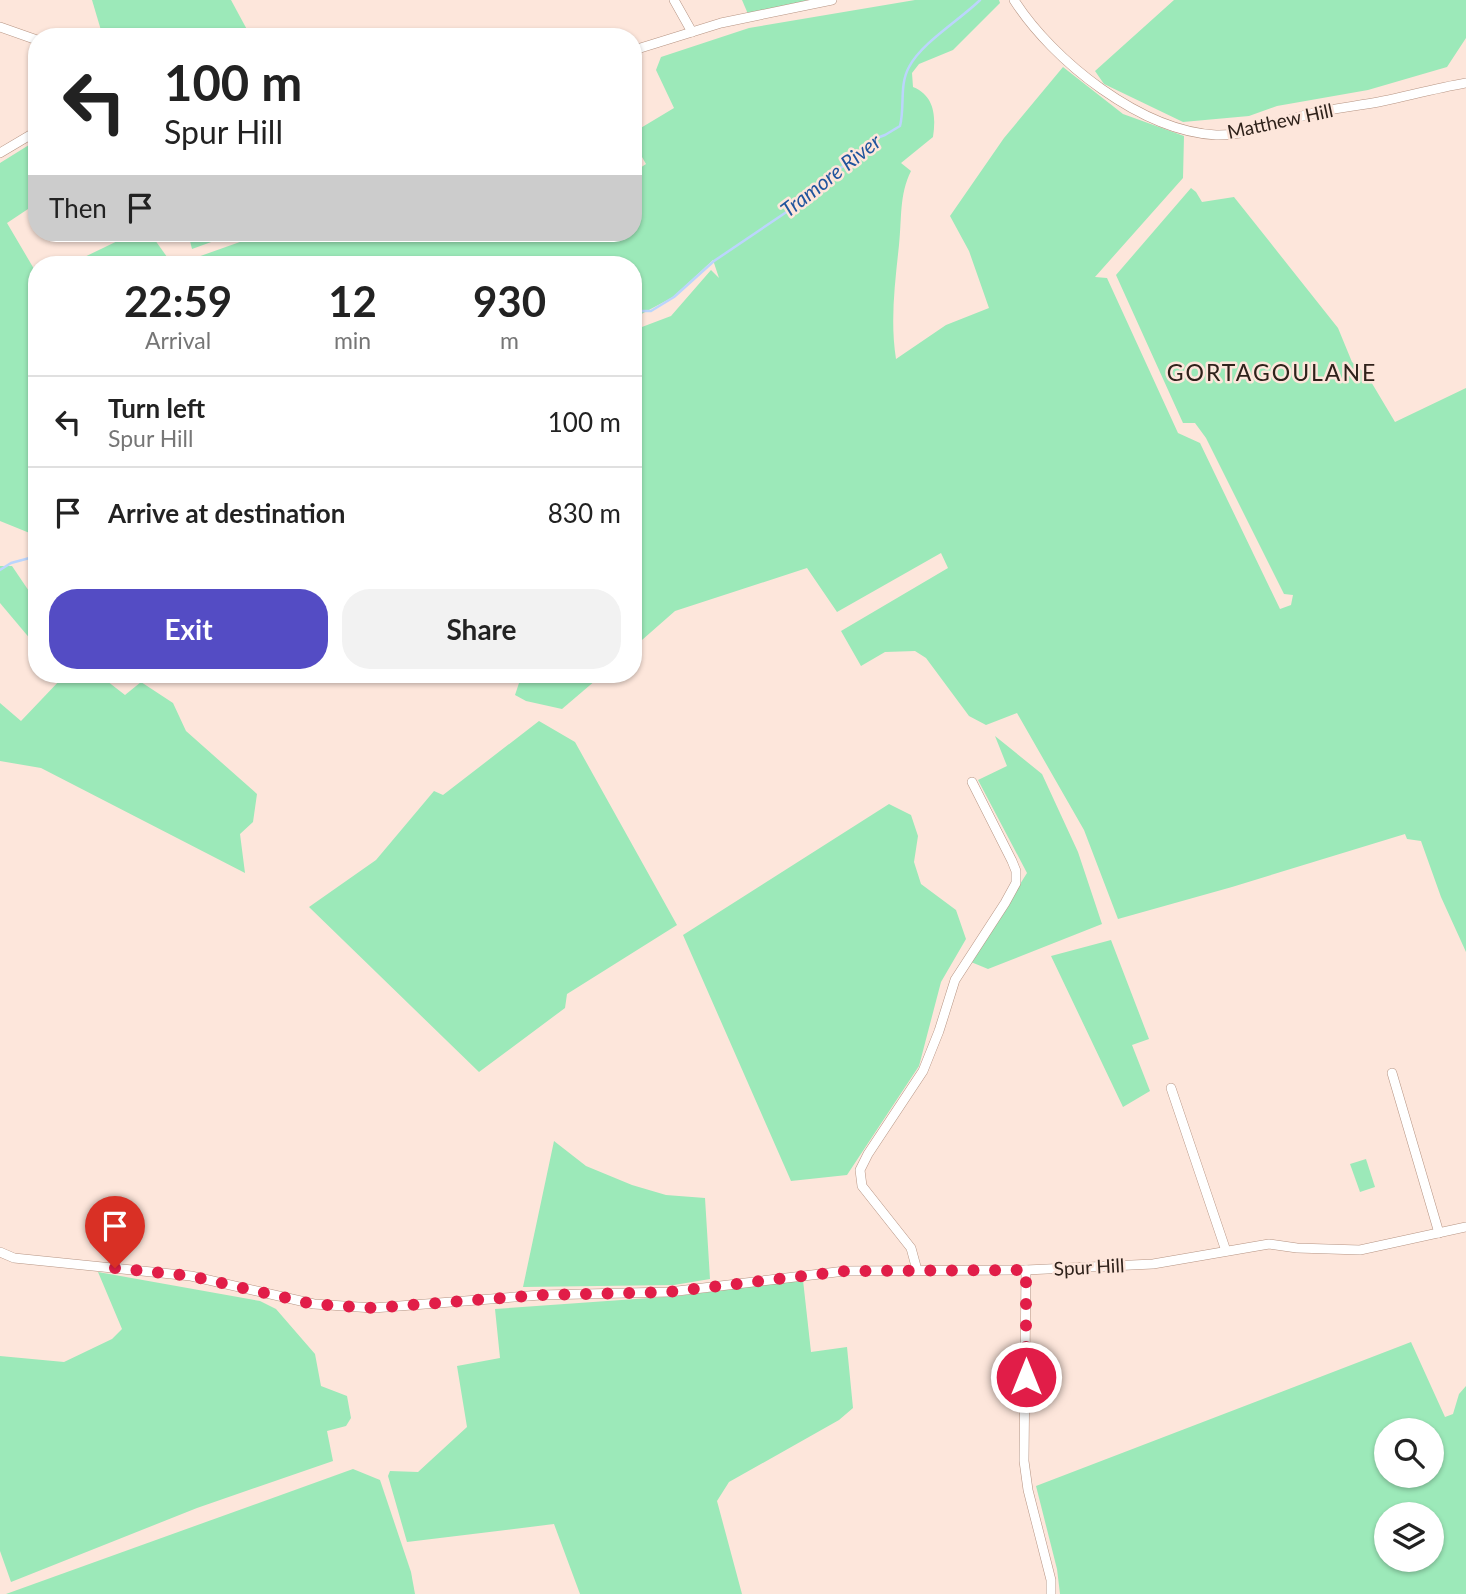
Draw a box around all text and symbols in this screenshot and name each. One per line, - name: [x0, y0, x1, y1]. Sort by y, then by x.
- text: 100 m: [164, 53, 302, 111]
- icon: left: [49, 56, 140, 147]
- street label: Matthew Hill: [1225, 98, 1335, 143]
- text: Spur Hill: [164, 112, 283, 151]
- water label: Tramore River: [775, 128, 886, 222]
- icon: arrive: [121, 189, 159, 227]
- text: Then: [49, 192, 107, 224]
- text: 22:59: [124, 276, 232, 326]
- text: 12: [328, 276, 377, 326]
- text: 930: [473, 276, 546, 326]
- text: Arrival: [145, 326, 211, 354]
- text: min: [334, 326, 371, 354]
- text: m: [500, 326, 519, 354]
- district label: GORTAGOULANE: [1167, 358, 1377, 386]
- text: Turn left: [108, 392, 205, 424]
- icon: left: [49, 403, 87, 441]
- text: 100 m: [548, 406, 621, 438]
- text: Spur Hill: [108, 424, 193, 452]
- icon: arrive: [49, 494, 87, 532]
- text: Arrive at destination: [108, 497, 345, 529]
- text: 830 m: [548, 497, 621, 529]
- button: Exit: [49, 589, 328, 669]
- button: Share: [342, 589, 621, 669]
- pin: [85, 1196, 145, 1268]
- icon: arrive: [96, 1207, 134, 1245]
- street label: Spur Hill: [1053, 1253, 1125, 1280]
- position arrow: [989, 1340, 1063, 1414]
- map controls: [1374, 1418, 1444, 1572]
- button: search: [1374, 1418, 1444, 1488]
- button: layers: [1374, 1502, 1444, 1572]

